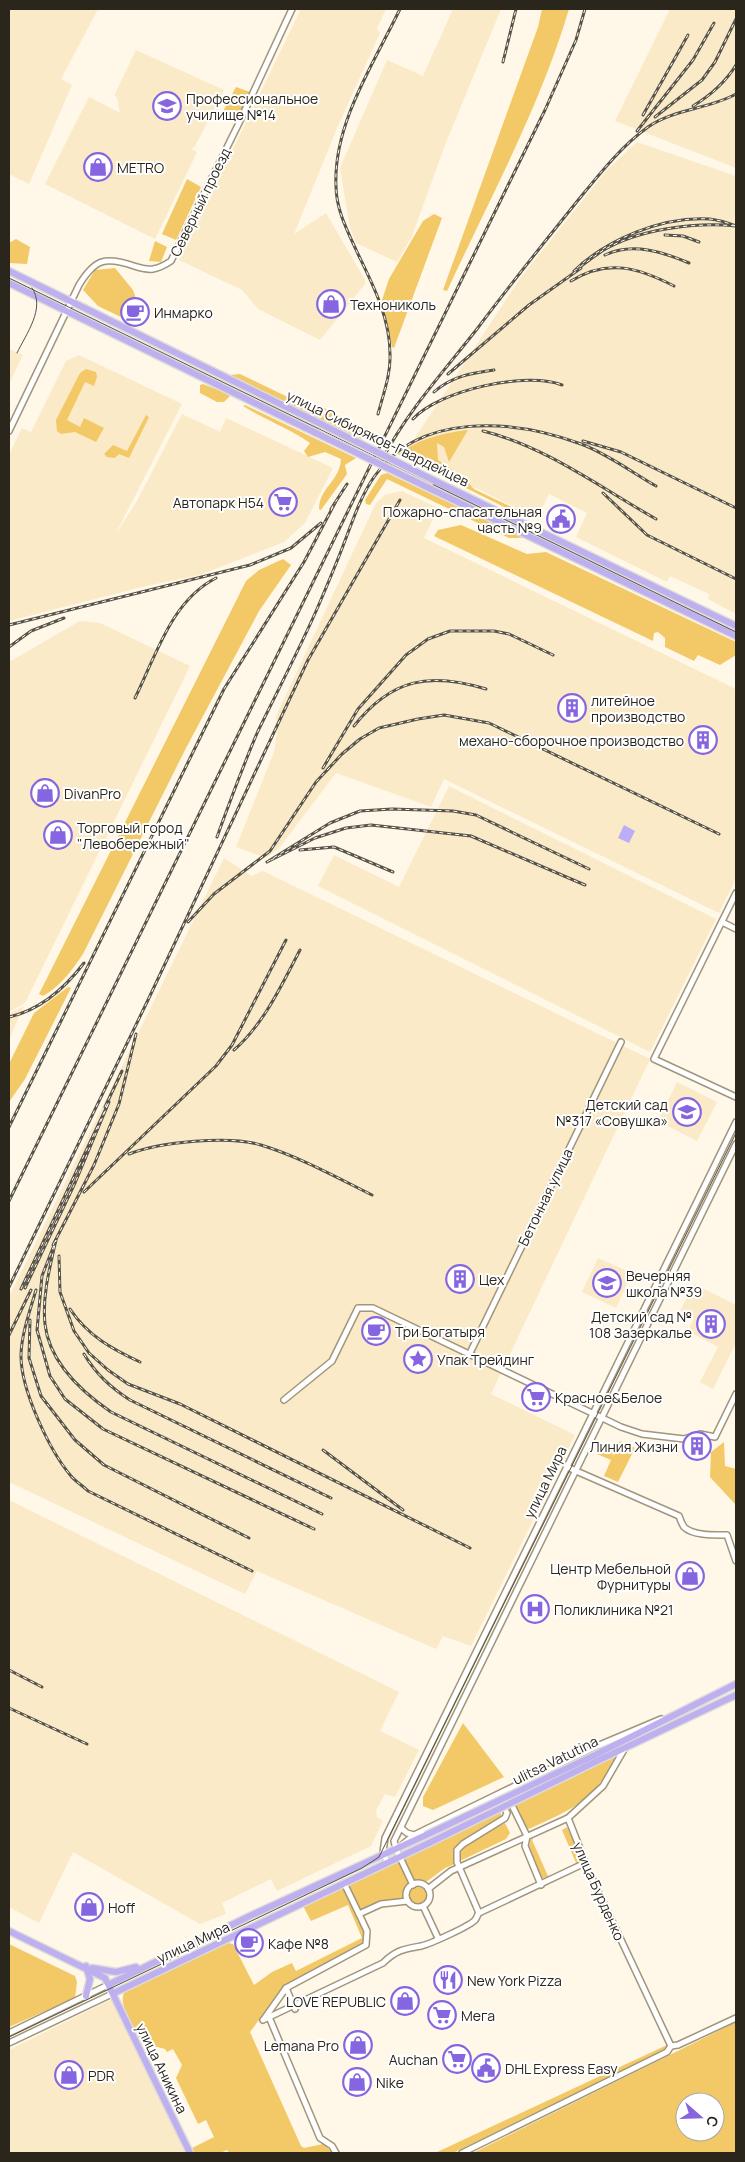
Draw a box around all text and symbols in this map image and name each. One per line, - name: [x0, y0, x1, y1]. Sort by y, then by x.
- place label: Профессиональное училище №14: [186, 89, 318, 124]
- school or university icon: Профессиональное училище №14: [152, 91, 182, 121]
- street label: Северный проезд: [165, 145, 235, 259]
- shop icon: METRO: [83, 152, 113, 182]
- place label: METRO: [117, 158, 164, 177]
- shop icon: Технониколь: [316, 289, 346, 319]
- place label: Технониколь: [350, 295, 436, 314]
- cafe icon: Инмарко: [120, 297, 150, 327]
- place label: Инмарко: [154, 303, 213, 322]
- street label: улица Сибиряков-Гвардейцев: [284, 385, 473, 491]
- supermarket icon: Автопарк Н54: [268, 487, 298, 517]
- place label: Автопарк Н54: [173, 493, 264, 512]
- place label: Пожарно-спасательная часть №9: [383, 502, 542, 537]
- public building icon: Пожарно-спасательная часть №9: [546, 504, 576, 534]
- place label: литейное производство: [591, 691, 685, 726]
- building icon: литейное производство: [557, 693, 587, 723]
- building icon: механо-сборочное производство: [688, 725, 718, 755]
- place label: механо-сборочное производство: [459, 731, 684, 750]
- shop icon: DivanPro: [30, 778, 60, 808]
- place label: DivanPro: [64, 784, 121, 803]
- place label: Торговый город "Левобережный": [77, 818, 190, 853]
- shop icon: Торговый город "Левобережный": [43, 820, 73, 850]
- place label: Детский сад №317 «Совушка»: [556, 1095, 668, 1130]
- school or university icon: Детский сад №317 «Совушка»: [672, 1097, 702, 1127]
- street label: Бетонная улица: [513, 1145, 577, 1249]
- building icon: Цех: [445, 1264, 475, 1294]
- place label: Вечерняя школа №39: [626, 1266, 702, 1301]
- school or university icon: Вечерняя школа №39: [592, 1268, 622, 1298]
- place label: Цех: [479, 1270, 505, 1289]
- place label: Детский сад № 108 Зазеркалье: [589, 1307, 692, 1342]
- building icon: Детский сад № 108 Зазеркалье: [696, 1309, 726, 1339]
- cafe icon: Три Богатыря: [361, 1316, 391, 1346]
- place label: Три Богатыря: [395, 1322, 485, 1341]
- place icon: Упак Трейдинг: [403, 1344, 433, 1374]
- place label: Упак Трейдинг: [437, 1350, 535, 1369]
- supermarket icon: Красное&Белое: [521, 1382, 551, 1412]
- place label: Красное&Белое: [555, 1388, 662, 1407]
- building icon: Линия Жизни: [682, 1431, 712, 1461]
- place label: Линия Жизни: [590, 1437, 678, 1456]
- street label: улица Мира: [519, 1443, 571, 1521]
- place label: Центр Мебельной Фурнитуры: [550, 1559, 671, 1594]
- shop icon: Центр Мебельной Фурнитуры: [675, 1561, 705, 1591]
- hospital icon: Поликлиника №21: [520, 1594, 550, 1624]
- place label: Поликлиника №21: [554, 1600, 674, 1619]
- street label: ulitsa Vatutina: [509, 1731, 601, 1789]
- street label: улица Бурденко: [569, 1839, 629, 1943]
- shop icon: Hoff: [74, 1892, 104, 1922]
- place label: Hoff: [108, 1898, 136, 1917]
- street label: улица Мира: [154, 1917, 232, 1967]
- cafe icon: Кафе №8: [234, 1928, 264, 1958]
- place label: Кафе №8: [268, 1934, 329, 1953]
- restaurant icon: New York Pizza: [433, 1965, 463, 1995]
- place label: New York Pizza: [467, 1971, 562, 1990]
- shop icon: LOVE REPUBLIC: [390, 1986, 420, 2016]
- place label: LOVE REPUBLIC: [286, 1992, 386, 2011]
- supermarket icon: Мега: [427, 2000, 457, 2030]
- place label: Мега: [461, 2006, 495, 2025]
- street label: улица Аникина: [132, 2020, 192, 2116]
- shop icon: Lemana Pro: [343, 2030, 373, 2060]
- place label: Lemana Pro: [264, 2036, 339, 2055]
- supermarket icon: Auchan: [442, 2044, 472, 2074]
- place label: Auchan: [389, 2050, 438, 2069]
- public building icon: DHL Express Easy: [471, 2053, 501, 2083]
- place label: DHL Express Easy: [505, 2059, 618, 2078]
- shop icon: PDR: [54, 2060, 84, 2090]
- place label: PDR: [88, 2066, 115, 2085]
- shop icon: Nike: [342, 2067, 372, 2097]
- place label: Nike: [376, 2073, 404, 2092]
- north arrow: [675, 2092, 725, 2142]
- text: С: [702, 2114, 723, 2130]

